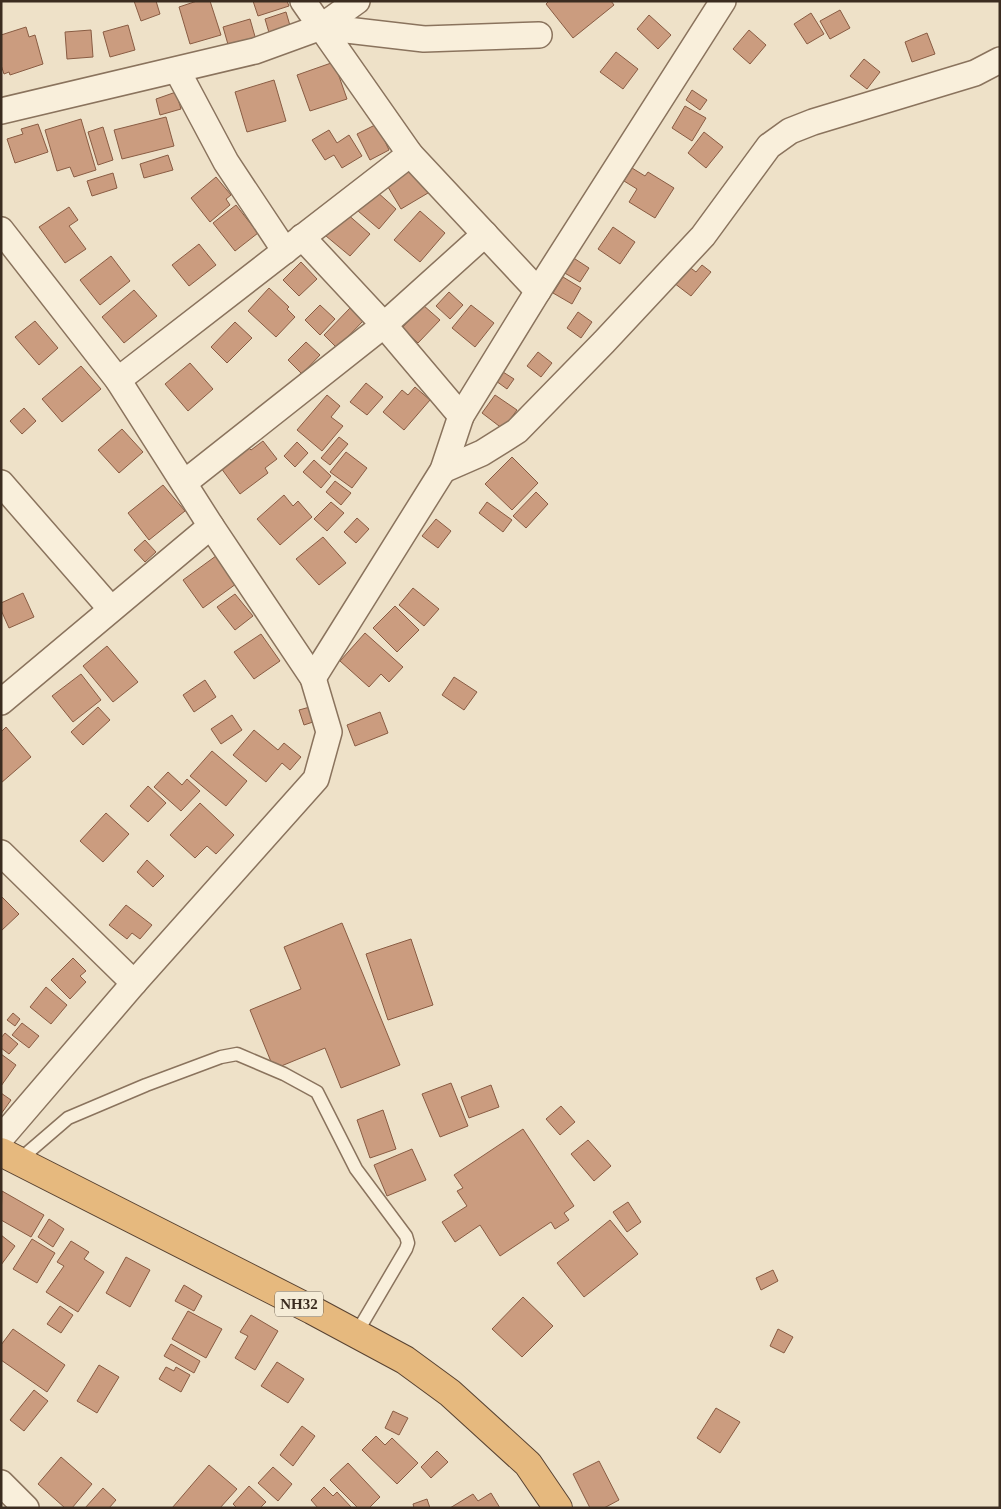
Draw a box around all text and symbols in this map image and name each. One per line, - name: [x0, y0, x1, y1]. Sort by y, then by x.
- road number: NH32: [275, 1292, 323, 1316]

